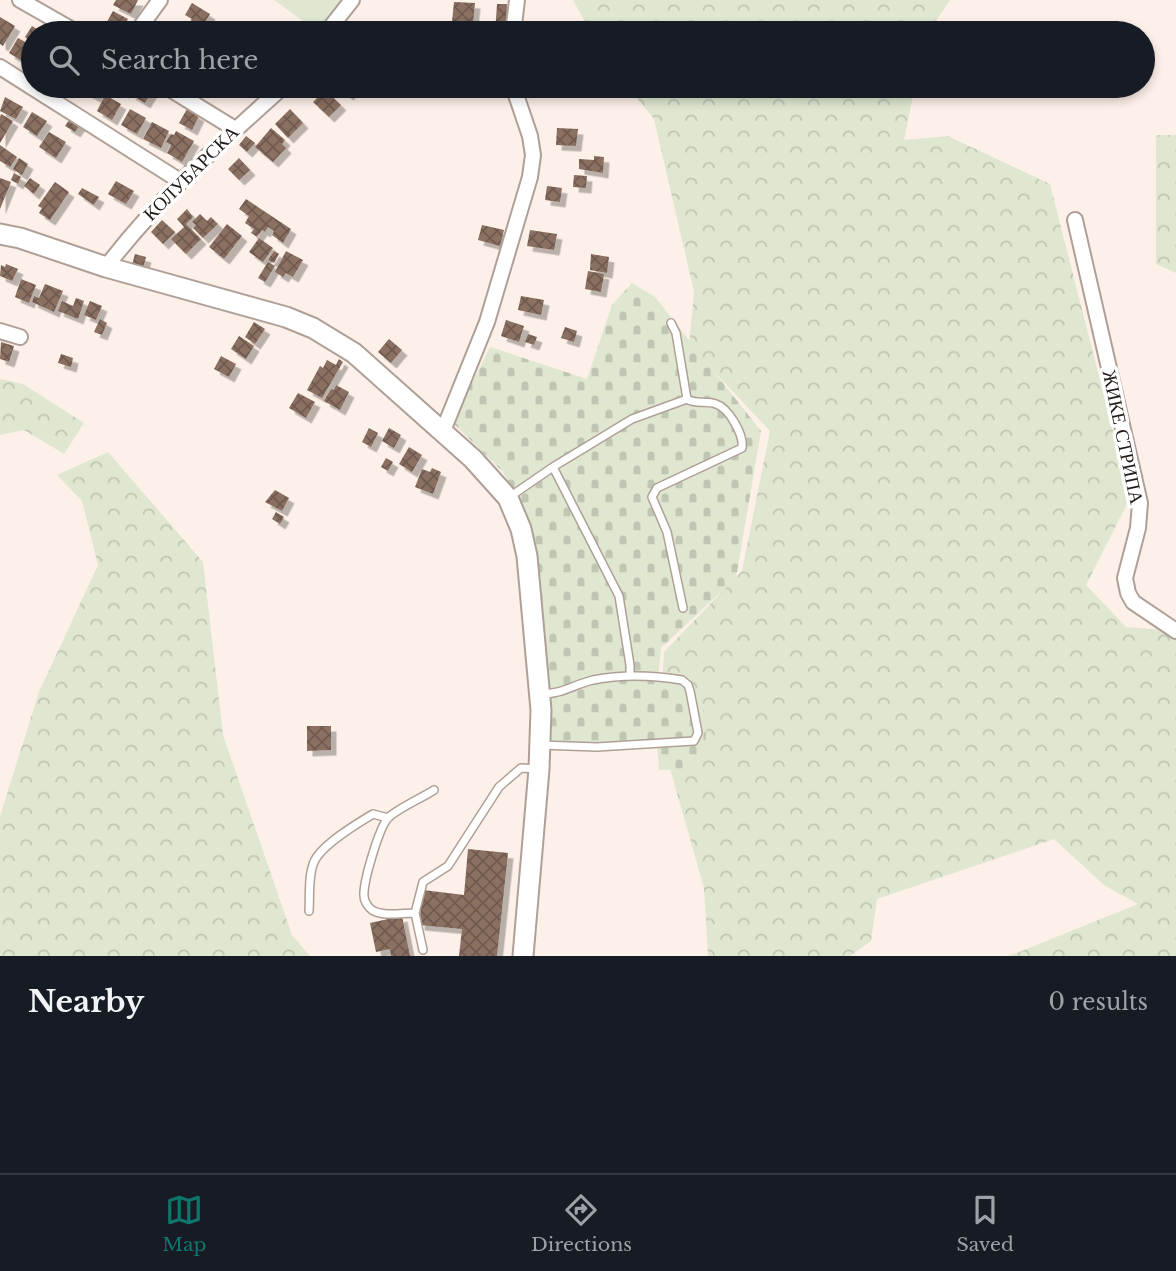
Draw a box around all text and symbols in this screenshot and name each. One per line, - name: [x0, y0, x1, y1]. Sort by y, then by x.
- search box: [21, 21, 1155, 98]
- icon: search: [45, 41, 83, 79]
- text: Search here: [101, 44, 258, 76]
- street label: КОЛУБАРСКА: [138, 120, 244, 226]
- street label: ЖИКЕ СТРИПА: [1098, 368, 1148, 506]
- text: Nearby: [28, 983, 144, 1020]
- text: 0 results: [1049, 988, 1148, 1016]
- tab: Map: [162, 1191, 206, 1256]
- tab: Directions: [531, 1191, 632, 1256]
- tab: Saved: [956, 1191, 1014, 1256]

